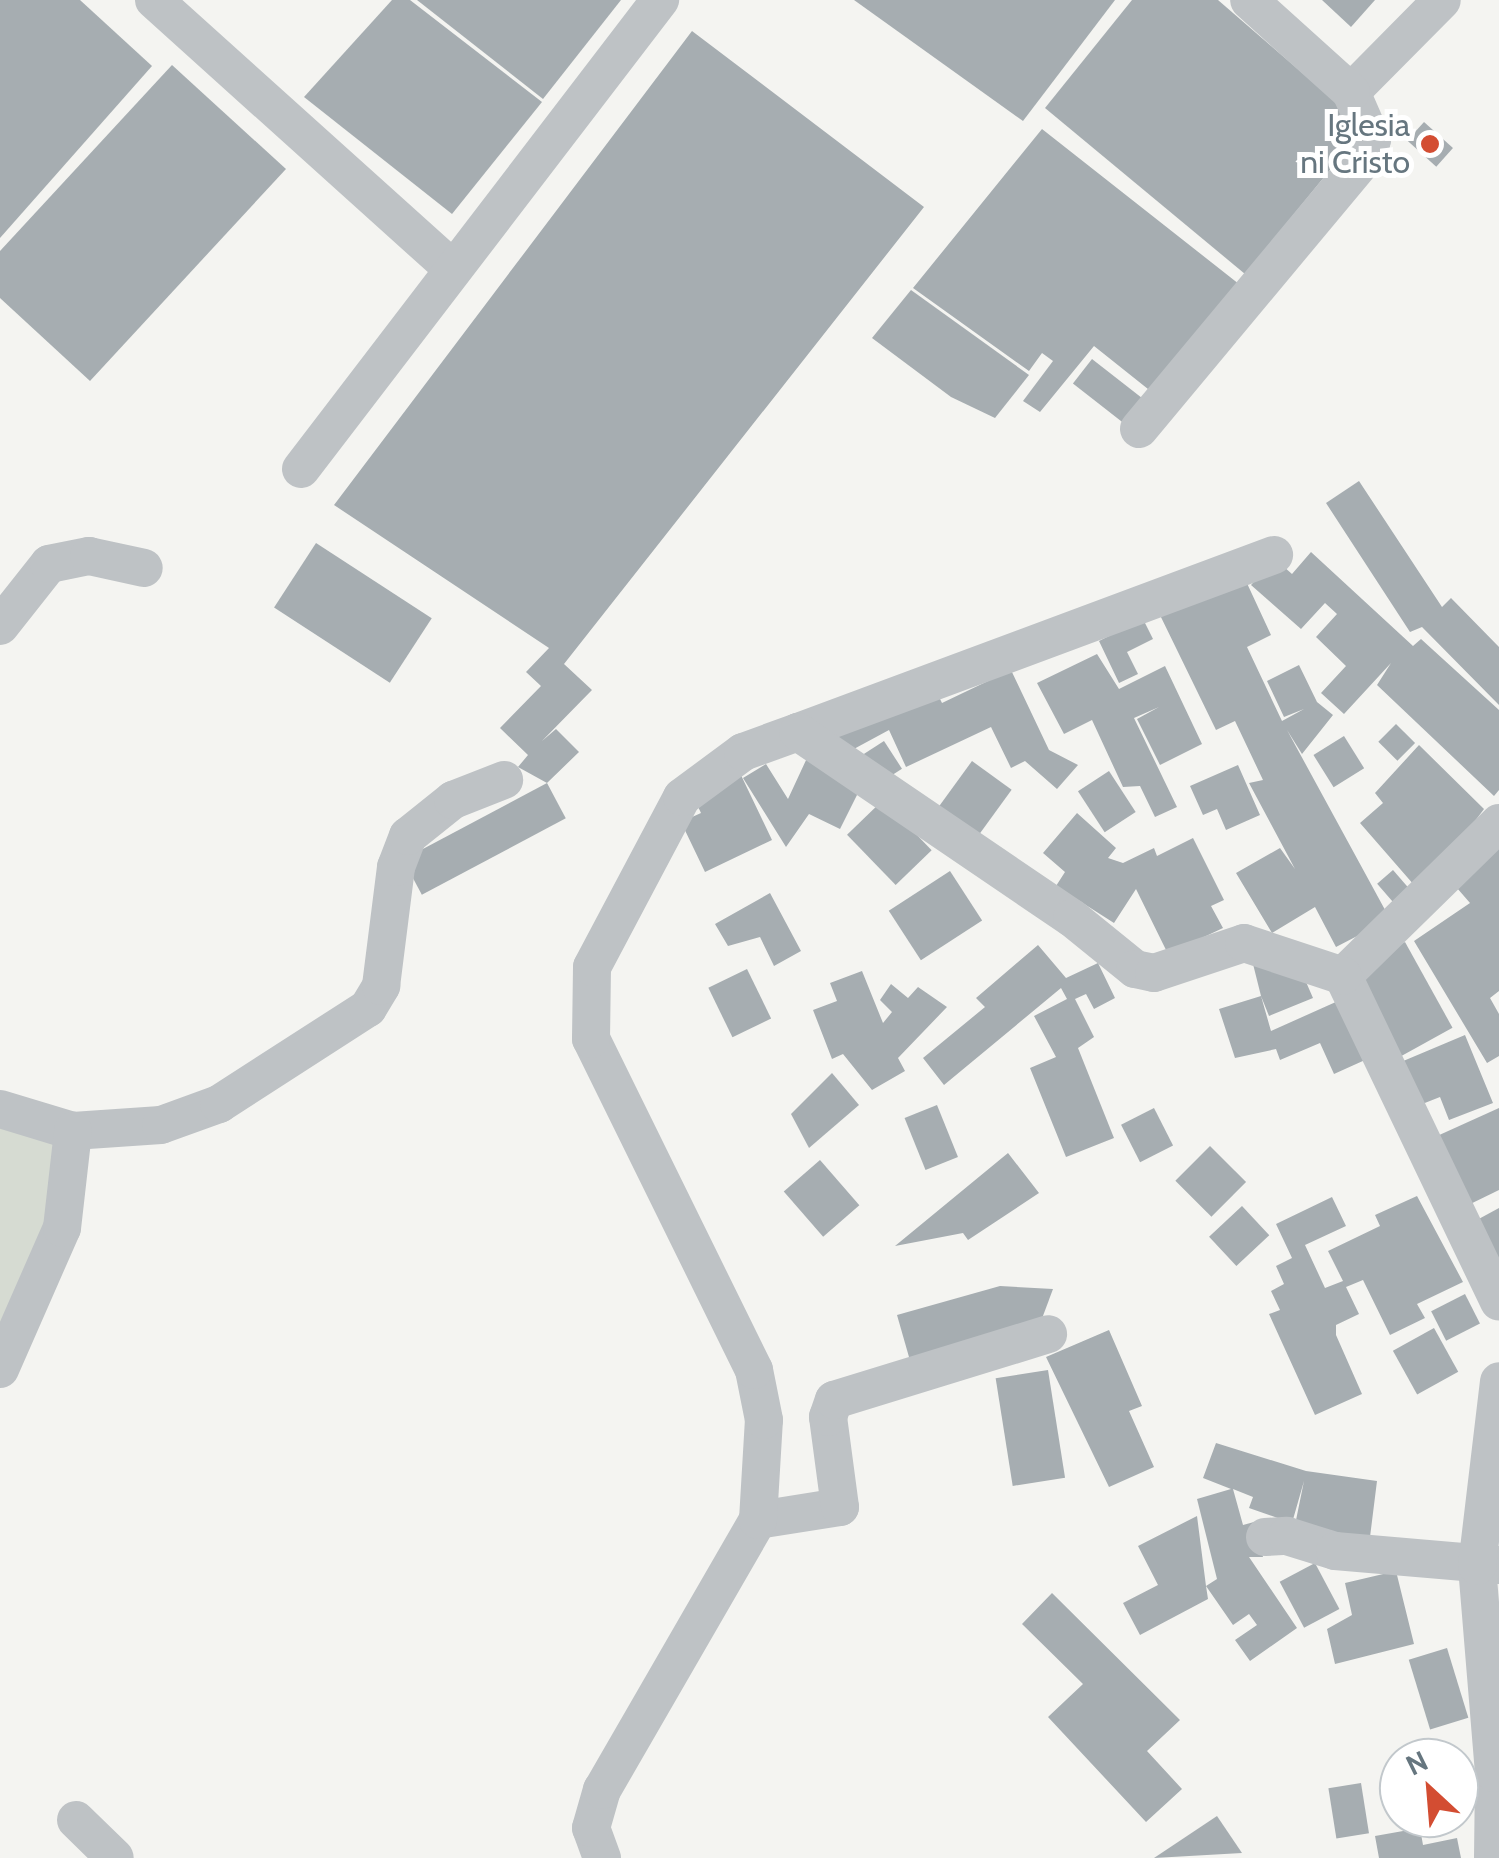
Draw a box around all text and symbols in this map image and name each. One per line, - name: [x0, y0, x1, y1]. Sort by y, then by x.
- place label: Iglesia ni Cristo: [1300, 107, 1410, 182]
- marker: Iglesia ni Cristo: [1419, 133, 1441, 155]
- north arrow: [1379, 1738, 1479, 1838]
- text: N: [1400, 1743, 1433, 1782]

